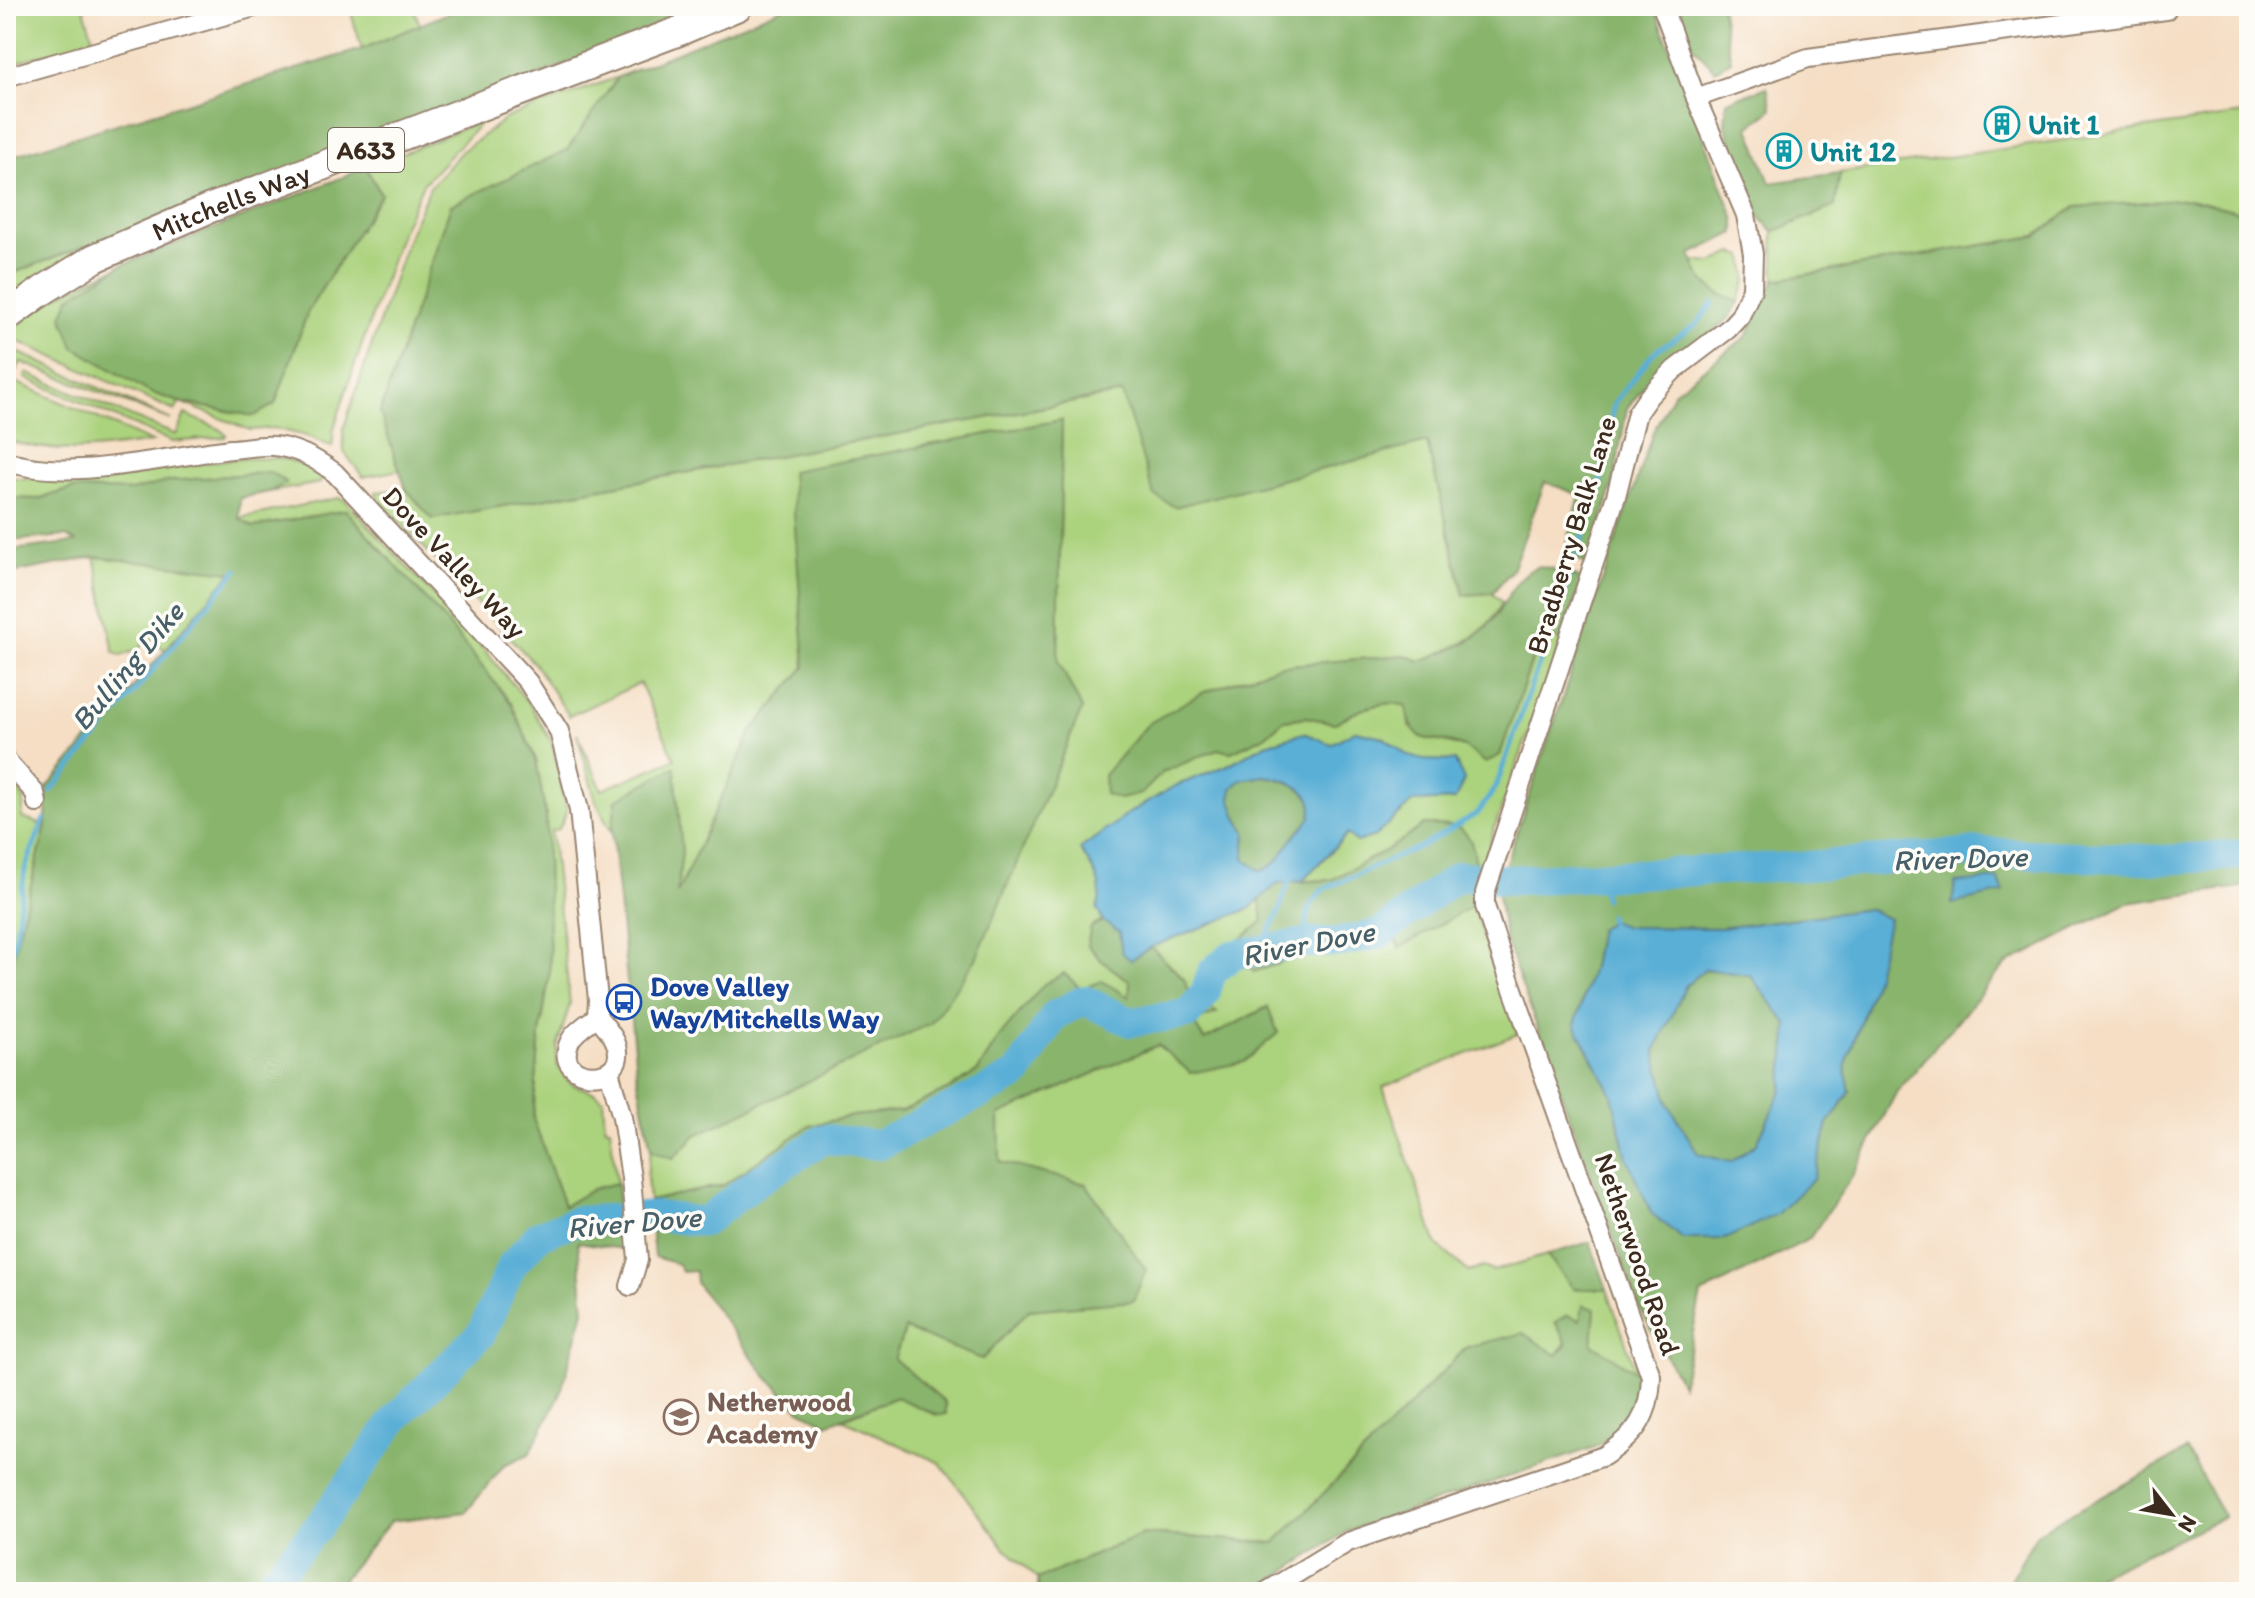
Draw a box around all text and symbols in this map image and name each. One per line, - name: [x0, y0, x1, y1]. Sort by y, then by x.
- building icon: Unit 1: [1983, 105, 2021, 143]
- place label: Unit 1: [2028, 107, 2099, 141]
- road number: A633: [328, 128, 404, 172]
- building icon: Unit 12: [1765, 132, 1803, 170]
- place label: Unit 12: [1810, 134, 1896, 168]
- street label: Mitchells Way: [147, 155, 315, 248]
- street label: Bradberry Balk Lane: [1519, 412, 1623, 658]
- street label: Dove Valley Way: [376, 479, 534, 645]
- water label: Bulling Dike: [62, 593, 193, 738]
- water label: River Dove: [1892, 837, 2030, 879]
- water label: River Dove: [1238, 912, 1379, 974]
- place label: Dove Valley Way/Mitchells Way: [650, 969, 880, 1035]
- bus stop icon: Dove Valley Way/Mitchells Way: [605, 983, 643, 1021]
- street label: Netherwood Road: [1588, 1149, 1688, 1359]
- water label: River Dove: [565, 1198, 704, 1246]
- place label: Netherwood Academy: [706, 1384, 852, 1450]
- school or university icon: Netherwood Academy: [662, 1398, 700, 1436]
- north arrow: [2131, 1474, 2211, 1554]
- text: N: [2172, 1511, 2203, 1537]

